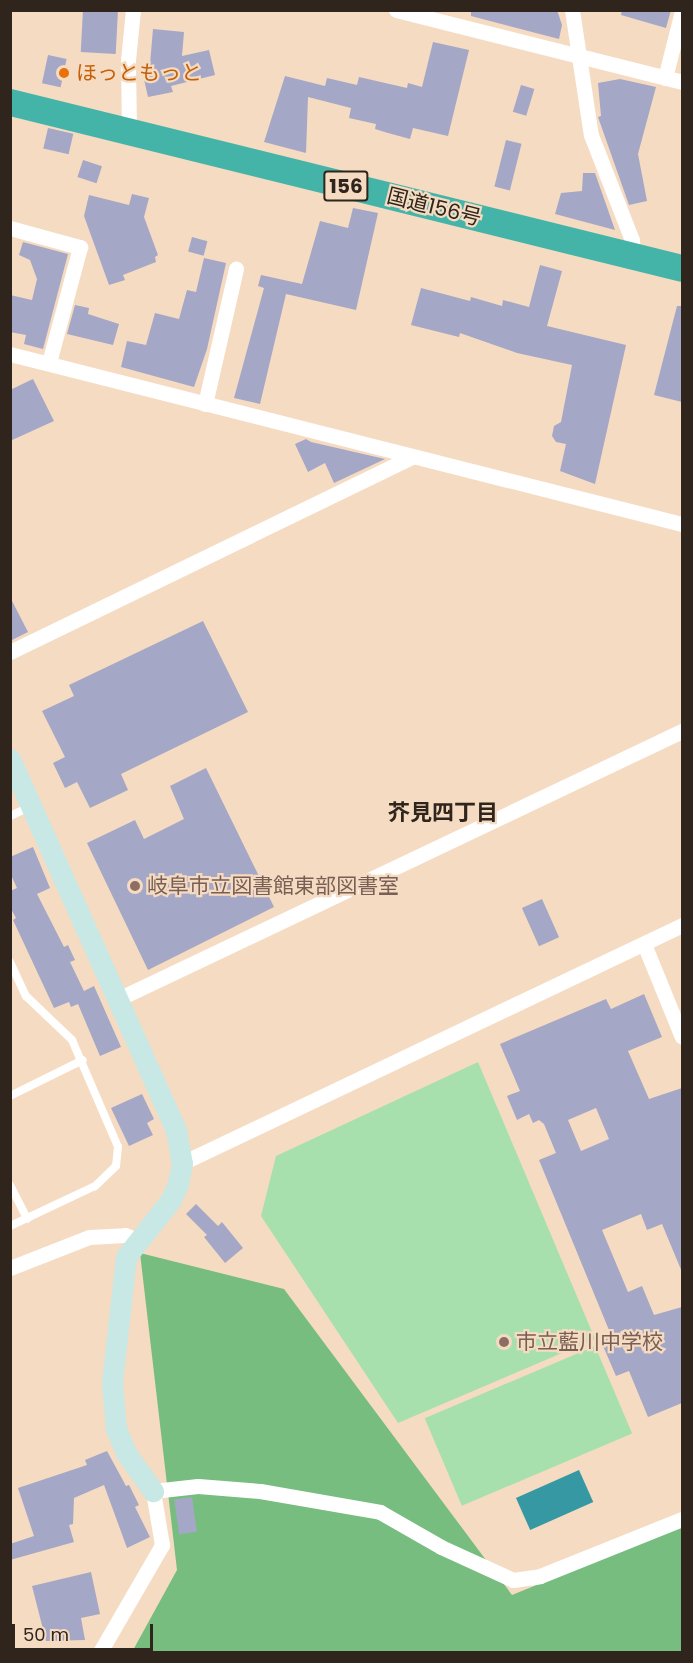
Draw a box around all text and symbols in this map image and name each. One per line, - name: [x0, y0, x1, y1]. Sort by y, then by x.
- place label: ほっともっと: [76, 60, 202, 86]
- marker: ほっともっと: [57, 66, 71, 80]
- road number: 156: [322, 169, 370, 203]
- street label: 国道156号: [384, 183, 484, 231]
- district label: 芥見四丁目: [388, 800, 498, 826]
- place label: 岐阜市立図書館東部図書室: [147, 873, 399, 899]
- marker: 岐阜市立図書館東部図書室: [128, 879, 142, 893]
- place label: 市立藍川中学校: [516, 1329, 663, 1355]
- marker: 市立藍川中学校: [497, 1335, 511, 1349]
- scale bar: [15, 1612, 156, 1650]
- text: 50 m: [23, 1622, 69, 1647]

